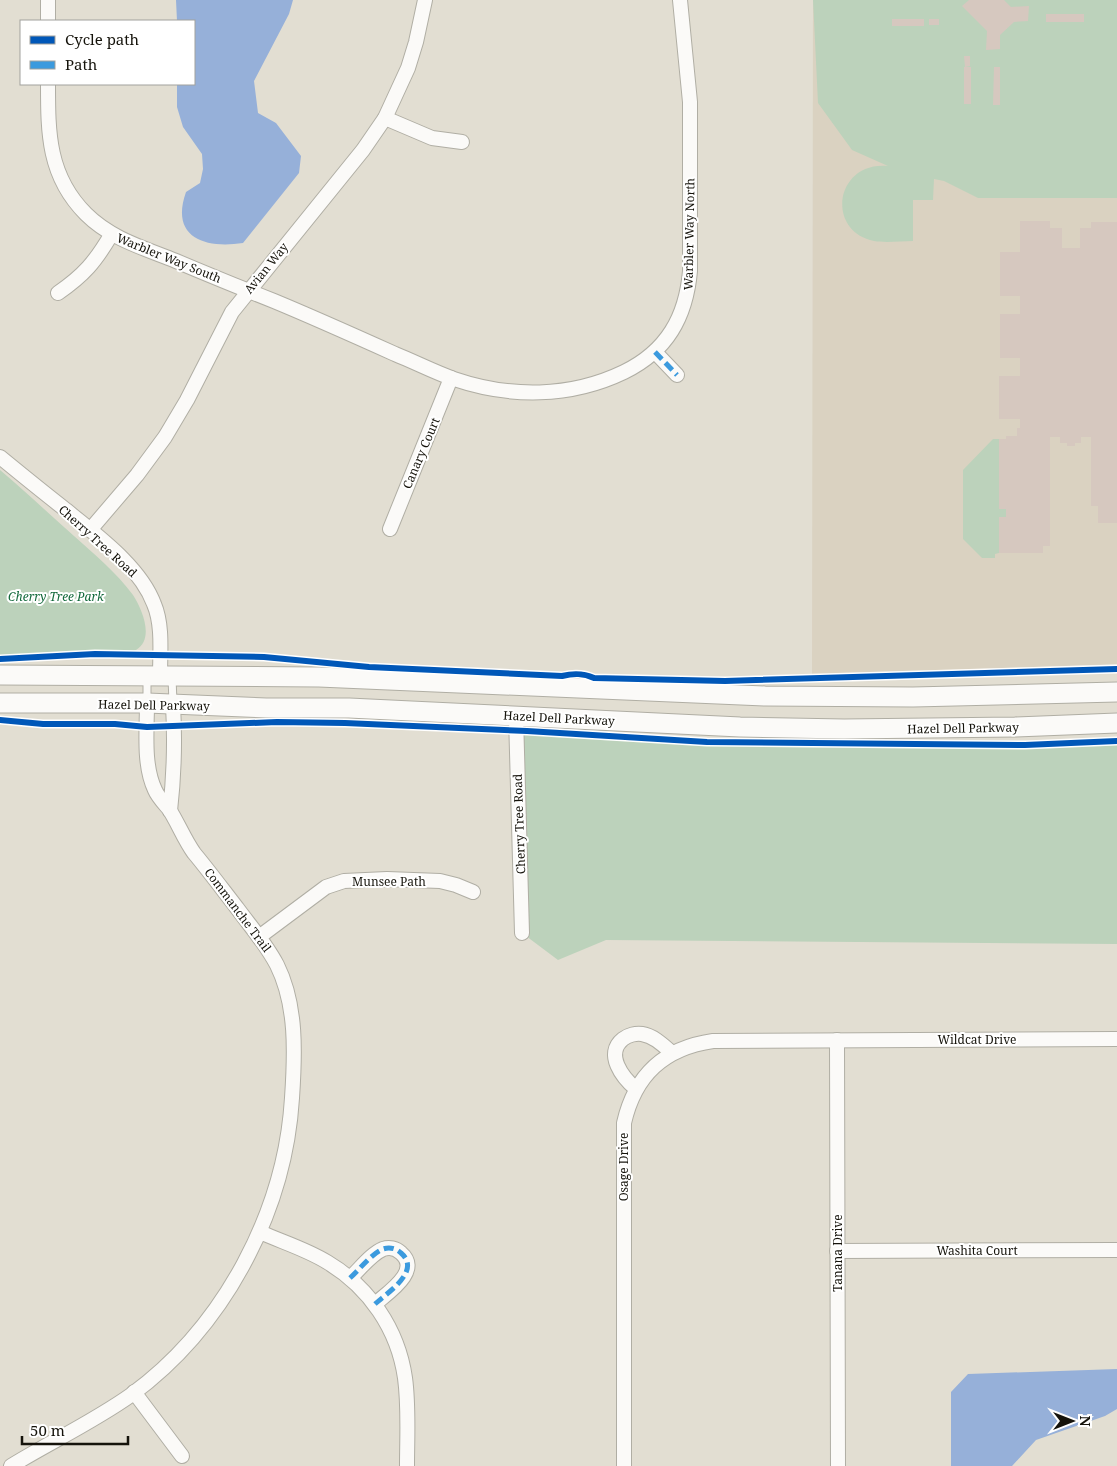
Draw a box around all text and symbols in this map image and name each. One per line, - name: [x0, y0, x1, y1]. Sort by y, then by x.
- legend: [20, 20, 195, 85]
- text: Cycle path: [65, 29, 140, 49]
- text: Path: [65, 54, 98, 74]
- street label: Warbler Way North: [680, 177, 698, 290]
- street label: Warbler Way South: [114, 229, 224, 287]
- street label: Avian Way: [240, 239, 292, 297]
- street label: Canary Court: [398, 415, 444, 491]
- street label: Cherry Tree Road: [55, 501, 141, 581]
- park label: Cherry Tree Park: [8, 588, 105, 605]
- street label: Hazel Dell Parkway: [98, 696, 210, 714]
- street label: Hazel Dell Parkway: [503, 707, 615, 729]
- street label: Hazel Dell Parkway: [907, 719, 1019, 737]
- street label: Cherry Tree Road: [509, 773, 529, 875]
- street label: Commanche Trail: [201, 864, 276, 956]
- street label: Munsee Path: [352, 873, 426, 890]
- street label: Wildcat Drive: [937, 1031, 1017, 1048]
- street label: Osage Drive: [615, 1133, 632, 1201]
- street label: Tanana Drive: [829, 1214, 846, 1292]
- street label: Washita Court: [936, 1242, 1018, 1259]
- north arrow: [1047, 1396, 1097, 1446]
- scale bar: [22, 1414, 129, 1446]
- text: N: [1076, 1415, 1095, 1427]
- text: 50 m: [30, 1420, 65, 1440]

